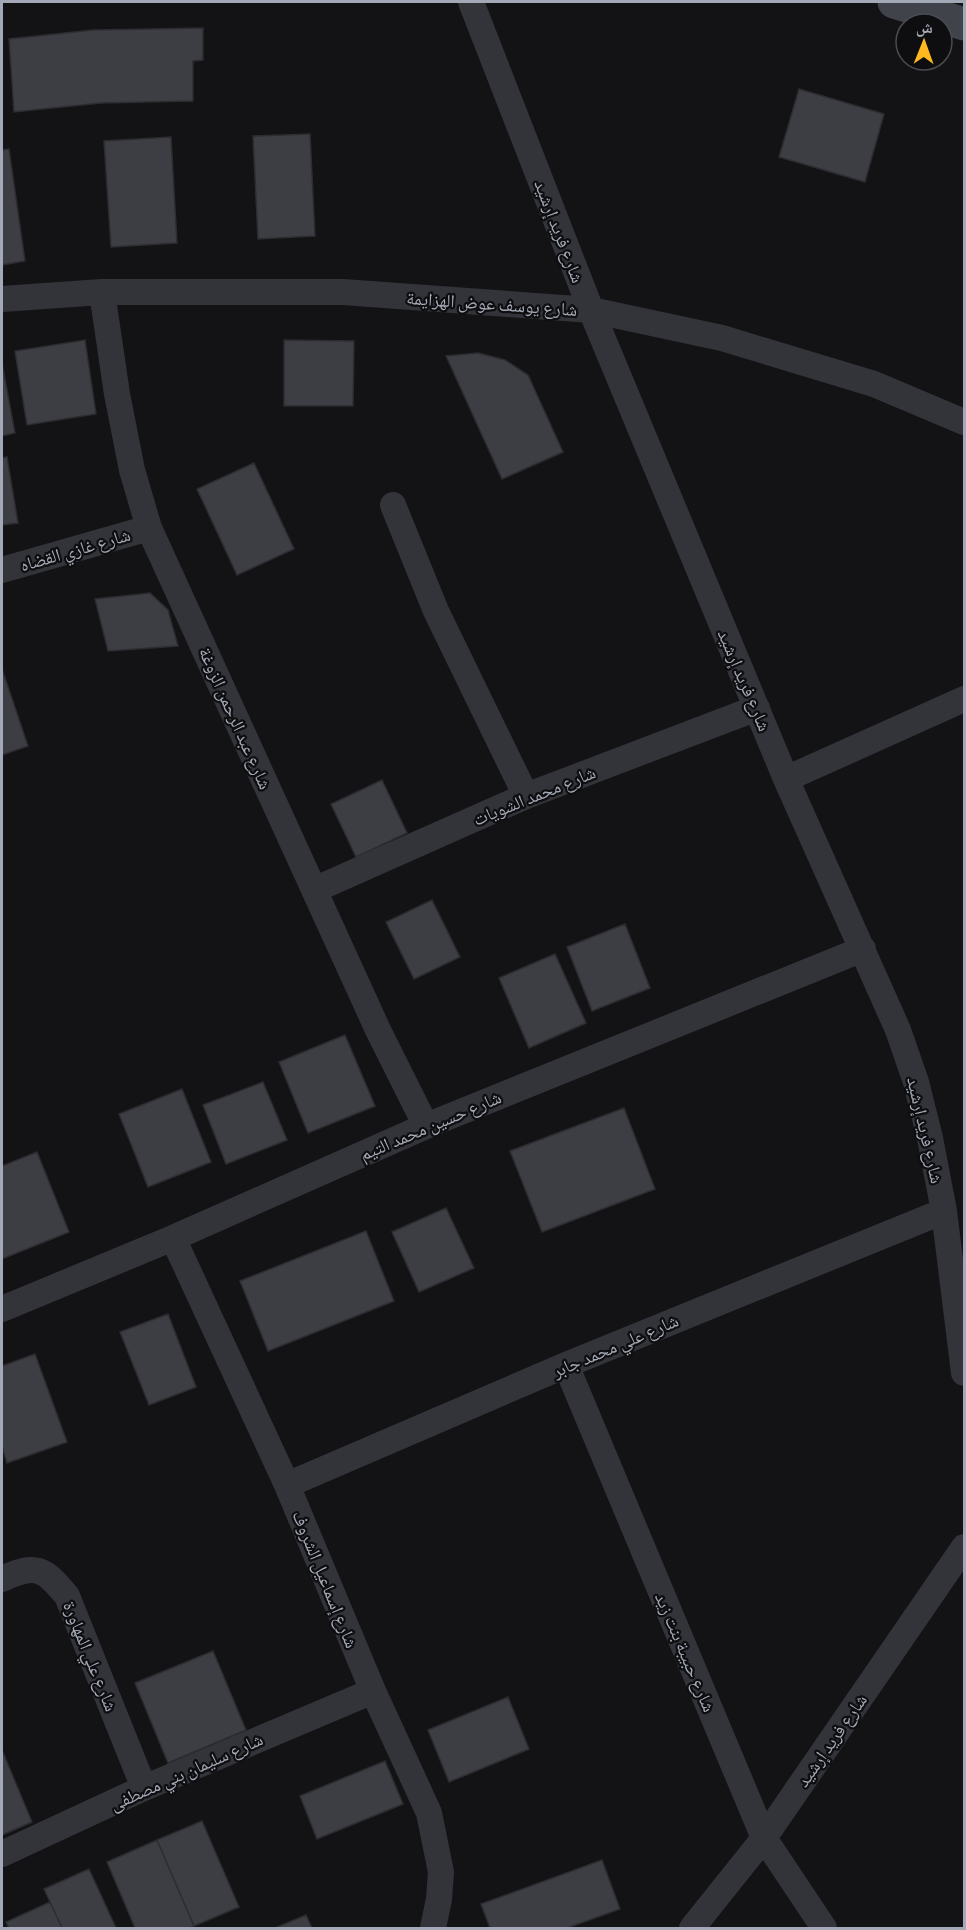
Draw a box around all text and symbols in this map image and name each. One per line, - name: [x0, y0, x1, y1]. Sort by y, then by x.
- north arrow: [894, 12, 954, 72]
- text: ش: [916, 17, 933, 37]
- street label: شارع فريد إرشيد: [529, 176, 590, 286]
- street label: شارع يوسف عوض الهزايمة: [406, 286, 578, 321]
- street label: شارع غازي القضاه: [17, 523, 134, 580]
- street label: شارع فريد إرشيد: [712, 626, 776, 735]
- street label: شارع عبد الرحمن الزوغة: [194, 644, 277, 793]
- street label: شارع محمد الشويات: [469, 760, 599, 831]
- street label: شارع فريد إرشيد: [901, 1075, 949, 1186]
- street label: شارع حسين محمد التيم: [356, 1085, 505, 1167]
- street label: شارع علي محمد جابر: [548, 1309, 683, 1386]
- street label: شارع إسماعيل الشروف: [287, 1507, 364, 1652]
- street label: شارع حبيبة بنت زيد: [650, 1589, 721, 1715]
- street label: شارع علي المهاورة: [55, 1598, 123, 1716]
- street label: شارع فريد إرشيد: [791, 1689, 873, 1792]
- street label: شارع سليمان بني مصطفى: [106, 1727, 268, 1819]

